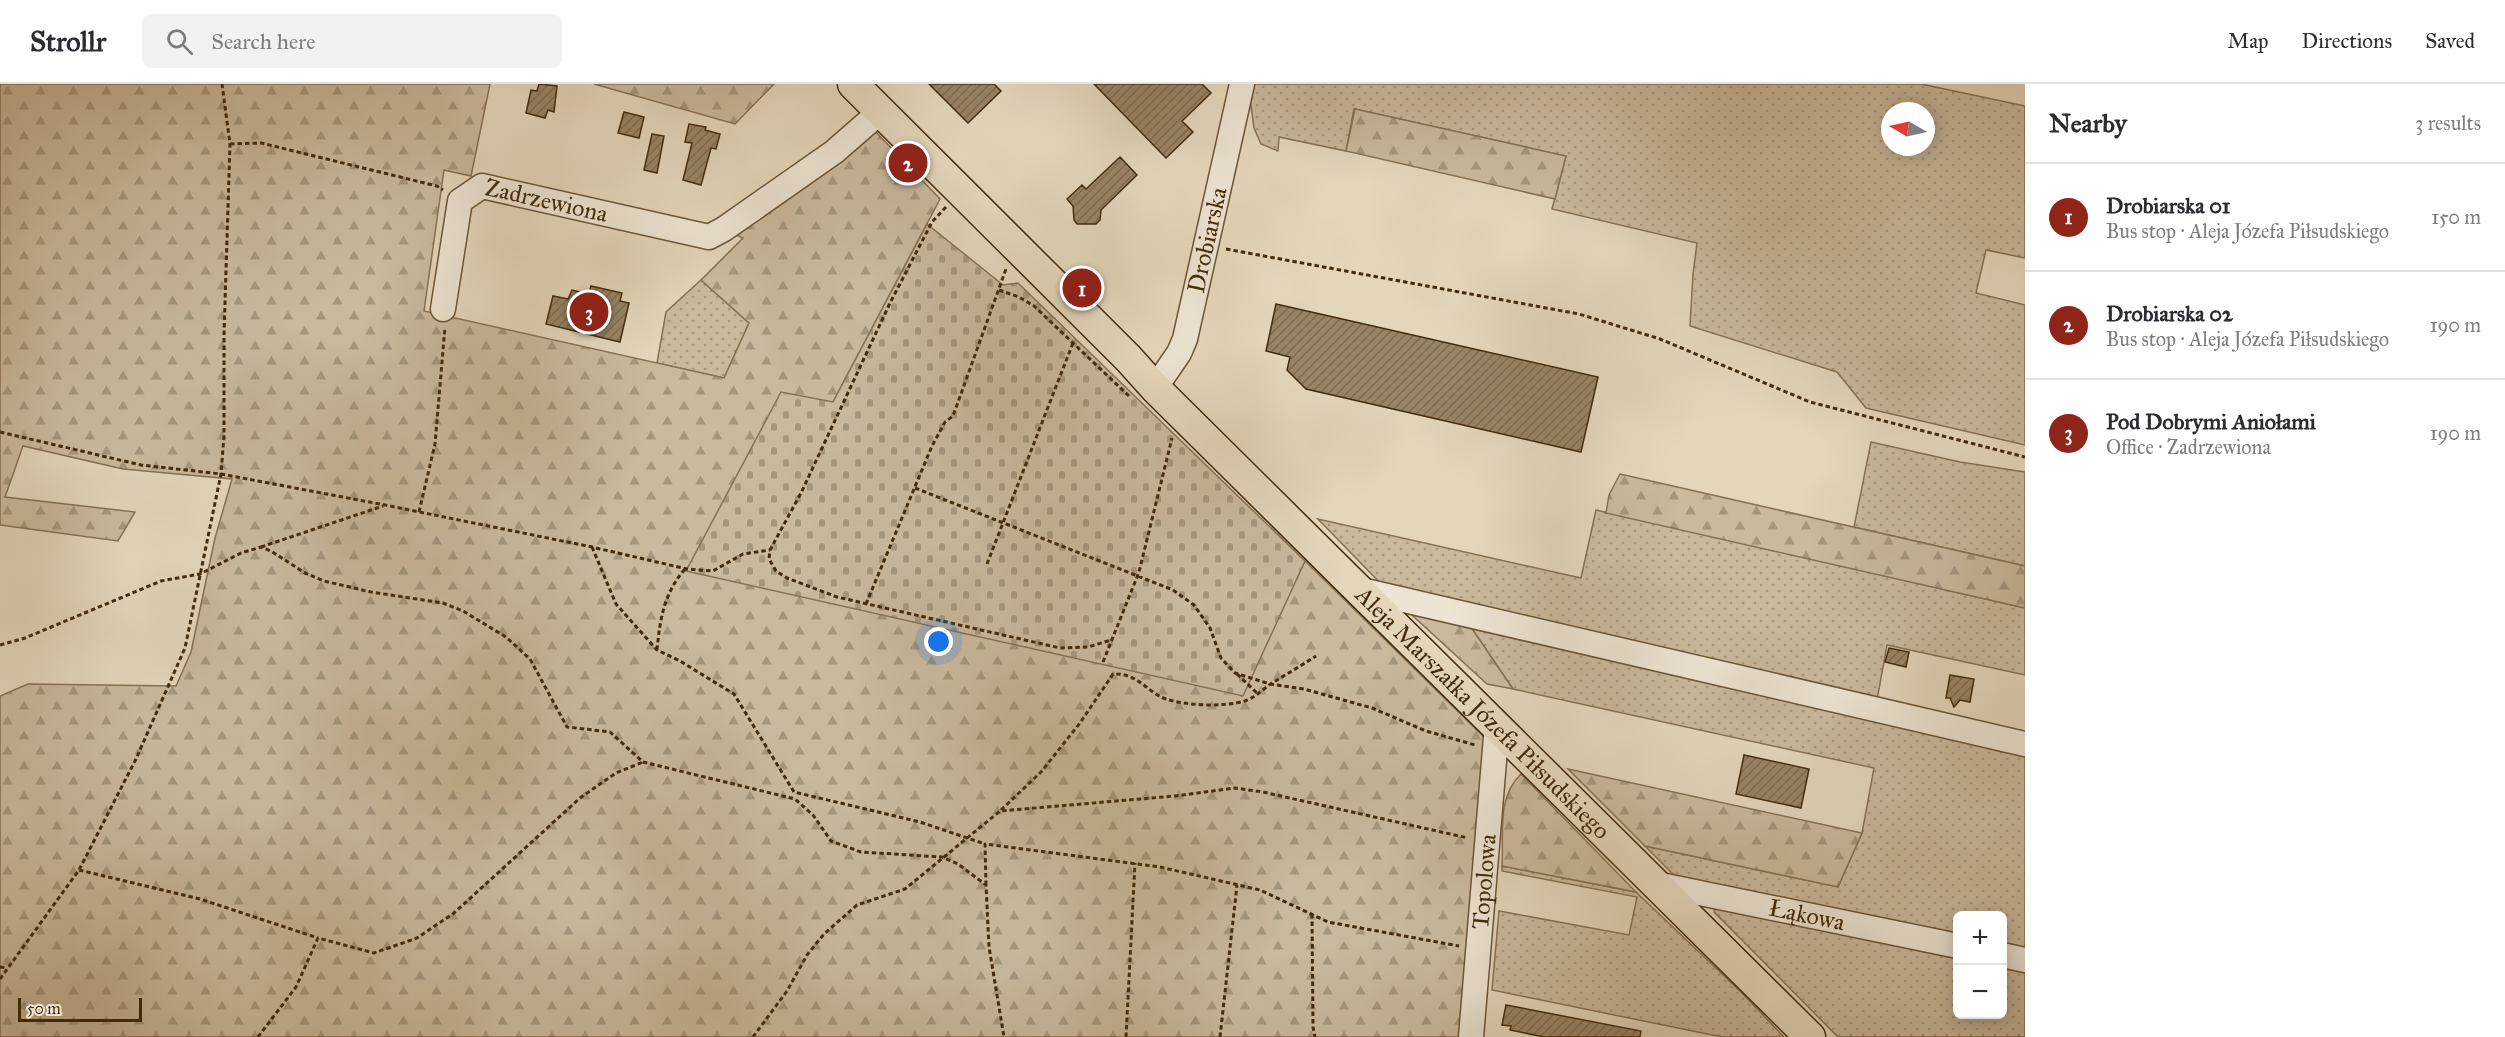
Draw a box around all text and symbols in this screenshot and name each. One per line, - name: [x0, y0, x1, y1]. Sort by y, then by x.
- search box: [142, 14, 562, 68]
- text: Strollr: [30, 24, 106, 59]
- icon: search: [163, 25, 196, 58]
- text: Search here: [211, 28, 315, 55]
- text: Map: [2228, 28, 2269, 54]
- text: Directions: [2302, 28, 2392, 54]
- text: Saved: [2425, 28, 2475, 54]
- north arrow: [1881, 102, 1935, 156]
- text: Nearby: [2049, 107, 2127, 139]
- text: 3 results: [2415, 111, 2481, 135]
- pin: 2: [888, 140, 928, 185]
- street label: Zadrzewiona: [482, 172, 611, 229]
- street label: Drobiarska: [1181, 184, 1234, 296]
- text: Drobiarska 01: [2106, 192, 2230, 219]
- text: 1: [2065, 205, 2072, 229]
- text: 150 m: [2431, 205, 2481, 229]
- text: Bus stop · Aleja Józefa Piłsudskiego: [2106, 219, 2389, 243]
- pin: 1: [1062, 266, 1102, 310]
- pin: 3: [570, 290, 608, 334]
- text: Drobiarska 02: [2106, 300, 2233, 327]
- text: 2: [2064, 313, 2073, 337]
- text: 190 m: [2430, 313, 2481, 337]
- text: Bus stop · Aleja Józefa Piłsudskiego: [2106, 327, 2389, 351]
- text: Pod Dobrymi Aniołami: [2106, 408, 2316, 435]
- text: 3: [2065, 421, 2073, 445]
- text: 190 m: [2430, 421, 2481, 445]
- text: Office · Zadrzewiona: [2106, 435, 2271, 459]
- street label: Aleja Marszałka Józefa Piłsudskiego: [1348, 579, 1617, 846]
- your location: [924, 627, 953, 656]
- street label: Topolowa: [1465, 832, 1503, 930]
- street label: Łąkowa: [1766, 893, 1848, 938]
- map controls: [1953, 911, 2007, 1019]
- button: +: [1953, 911, 2007, 965]
- button: −: [1953, 965, 2007, 1019]
- scale bar: [18, 995, 142, 1022]
- text: 50 m: [27, 999, 61, 1018]

